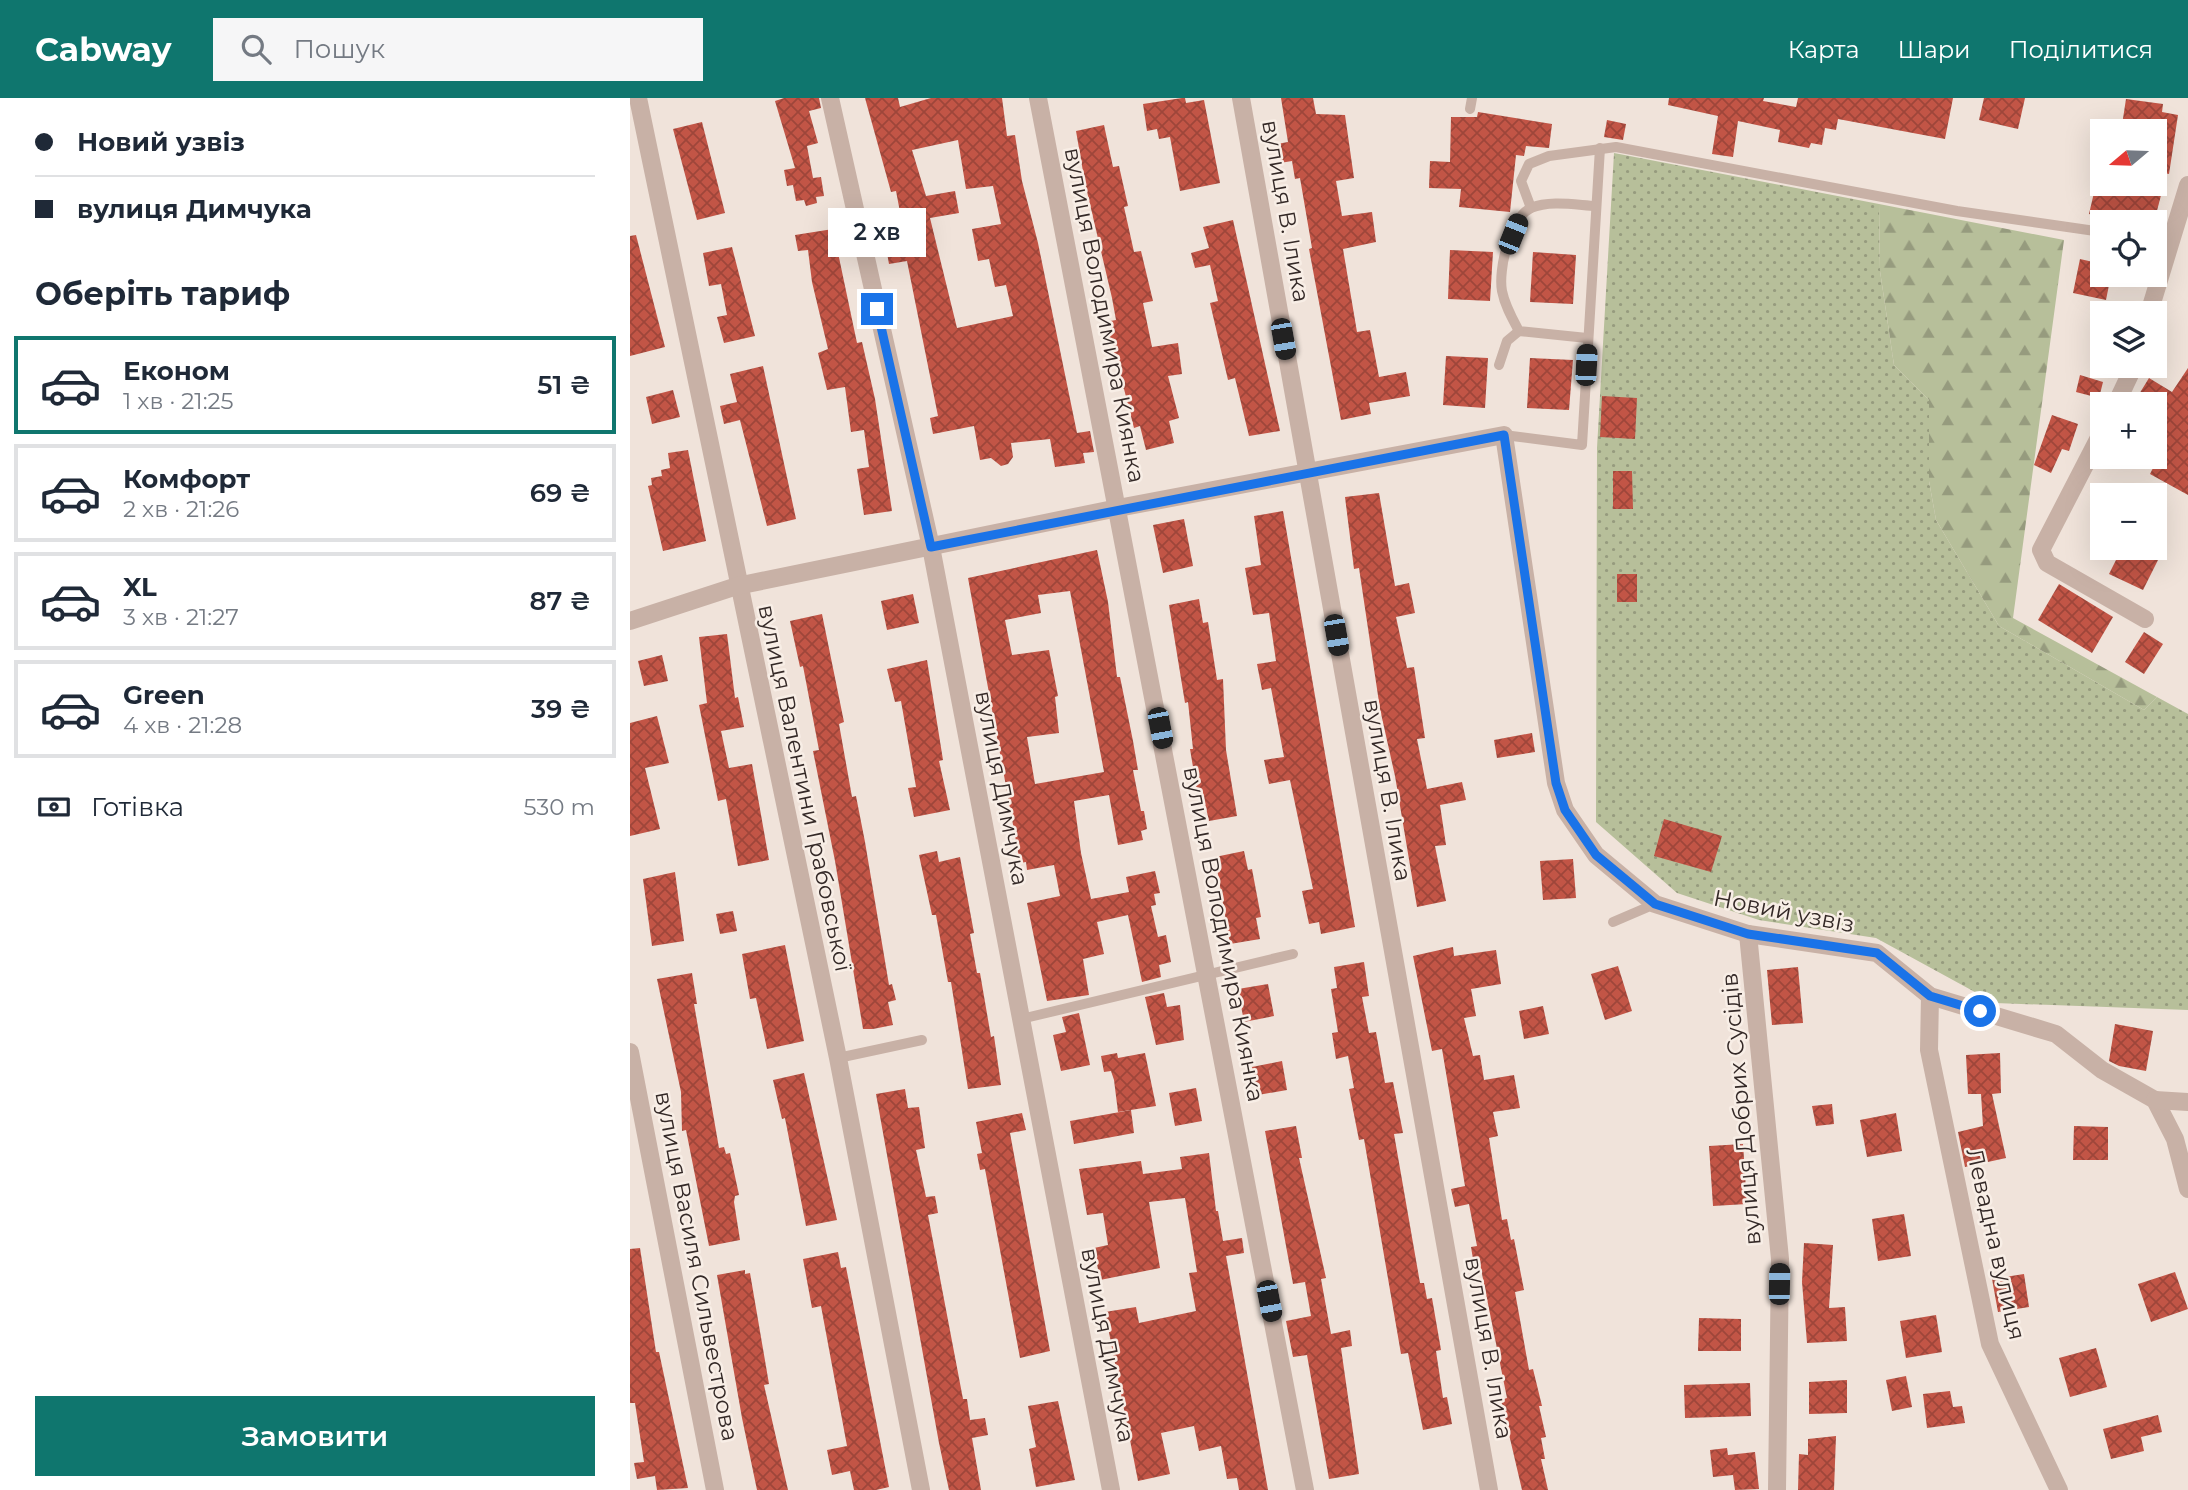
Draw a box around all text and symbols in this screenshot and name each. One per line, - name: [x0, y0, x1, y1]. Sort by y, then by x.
- search box: [213, 18, 703, 81]
- text: Cabway: [35, 29, 171, 69]
- icon: search: [237, 30, 275, 68]
- text: Пошук: [293, 33, 385, 65]
- text: Карта: [1788, 35, 1859, 64]
- text: Шари: [1897, 35, 1971, 64]
- text: Поділитися: [2009, 35, 2153, 64]
- street label: вулиця В. Ілика: [1256, 118, 1316, 304]
- north arrow: [2090, 119, 2166, 196]
- map controls: [2090, 119, 2167, 560]
- text: Новий узвіз: [77, 126, 245, 158]
- street label: вулиця Володимира Киянка: [1059, 145, 1151, 485]
- text: вулиця Димчука: [77, 193, 312, 225]
- callout: 2 хв: [828, 208, 926, 256]
- button: locate: [2090, 210, 2167, 287]
- car: [1496, 211, 1531, 257]
- text: 2 хв: [854, 218, 900, 246]
- text: Оберіть тариф: [35, 274, 290, 313]
- route end: [861, 293, 893, 325]
- button: layers: [2090, 301, 2167, 378]
- car: [1270, 316, 1297, 362]
- car: [1575, 343, 1598, 387]
- icon: car: [39, 354, 102, 417]
- text: Економ: [123, 355, 230, 387]
- text: 51 ₴: [537, 369, 591, 401]
- text: 1 хв · 21:25: [123, 387, 234, 415]
- button: +: [2090, 392, 2167, 469]
- icon: car: [39, 462, 102, 525]
- text: Комфорт: [123, 463, 250, 495]
- text: 69 ₴: [530, 477, 591, 509]
- button: −: [2090, 483, 2167, 560]
- text: 2 хв · 21:26: [123, 495, 239, 523]
- icon: car: [39, 570, 102, 633]
- text: XL: [123, 571, 157, 603]
- text: 87 ₴: [530, 585, 591, 617]
- street label: вулиця Валентини Грабовської: [752, 602, 858, 974]
- text: 3 хв · 21:27: [123, 603, 239, 631]
- car: [1323, 612, 1350, 658]
- icon: car: [39, 678, 102, 741]
- text: Green: [123, 679, 205, 711]
- street label: вулиця Димчука: [969, 688, 1035, 888]
- text: 39 ₴: [531, 693, 591, 725]
- street label: вулиця В. Ілика: [1358, 697, 1418, 883]
- car: [1146, 705, 1175, 751]
- text: 4 хв · 21:28: [123, 711, 242, 739]
- street label: вулиця Володимира Киянка: [1178, 764, 1270, 1104]
- icon: cash: [35, 788, 73, 826]
- text: Готівка: [91, 791, 184, 823]
- text: 530 m: [523, 793, 595, 821]
- street label: Новий узвіз: [1711, 884, 1857, 938]
- street label: вулиця Добрих Сусідів: [1715, 972, 1767, 1246]
- route start: [1964, 995, 1996, 1027]
- street label: вулиця Василя Сильвестрова: [649, 1089, 745, 1443]
- street label: Левадна вулиця: [1960, 1145, 2032, 1343]
- street label: вулиця Димчука: [1075, 1245, 1141, 1445]
- street label: вулиця В. Ілика: [1459, 1255, 1519, 1441]
- car: [1769, 1263, 1790, 1305]
- car: [1255, 1278, 1284, 1324]
- button: Замовити: [35, 1396, 595, 1476]

